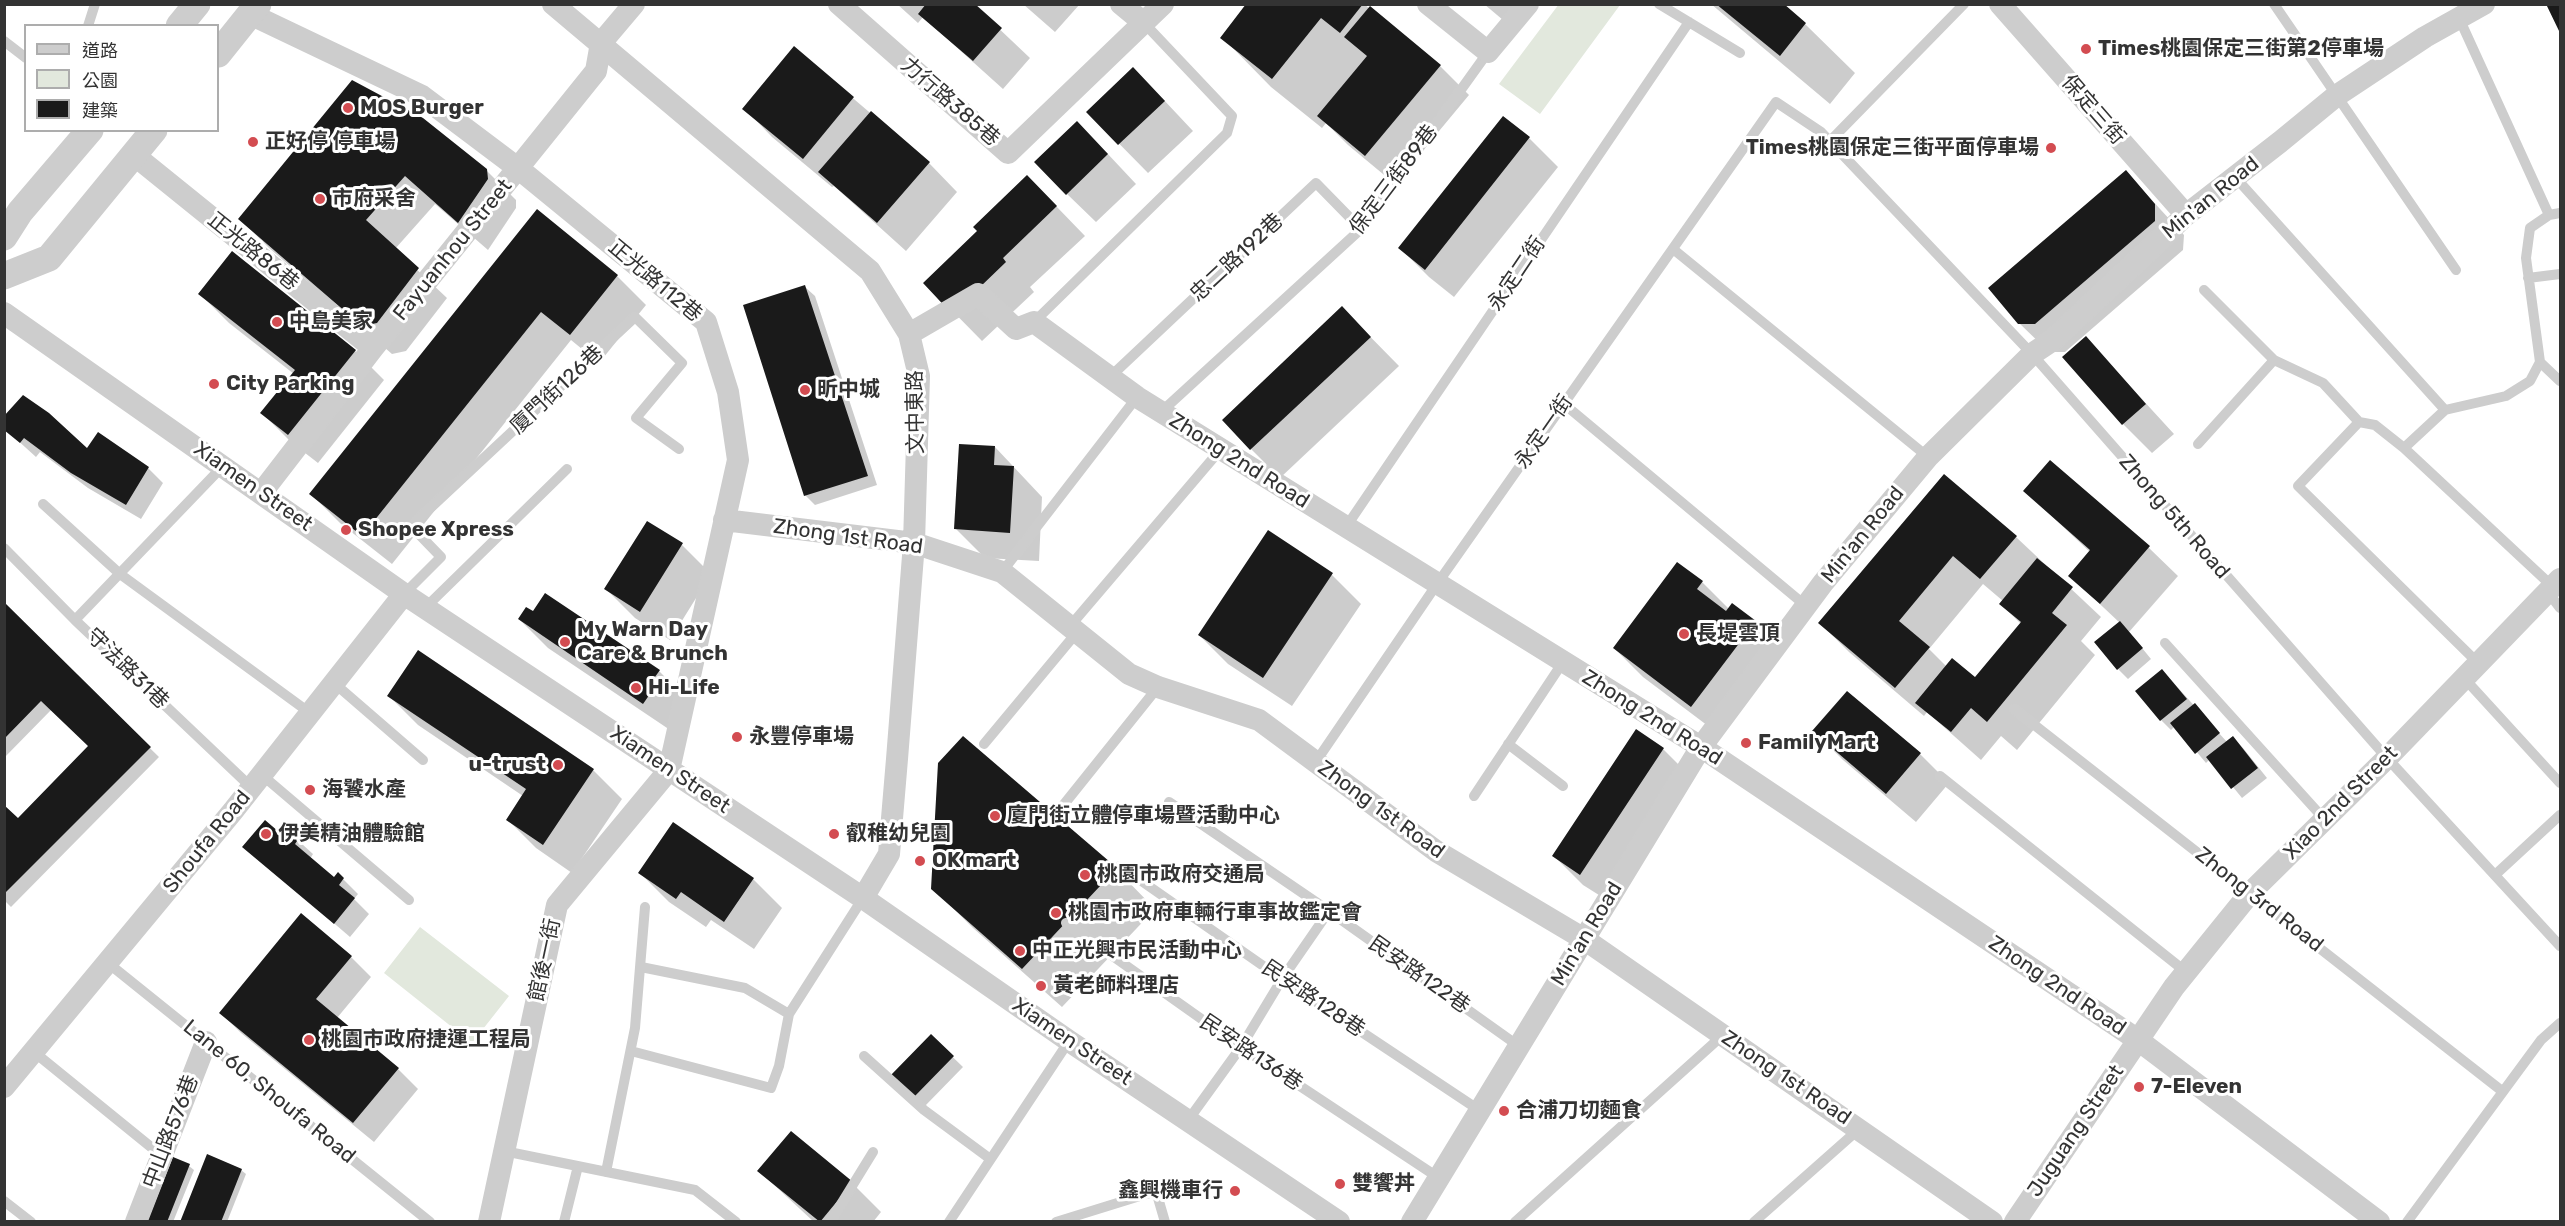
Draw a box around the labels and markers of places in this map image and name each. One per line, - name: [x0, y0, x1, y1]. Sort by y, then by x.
- place label: Times桃園保定三街第2停車場: [2098, 36, 2384, 62]
- marker: Times桃園保定三街第2停車場: [2079, 42, 2093, 56]
- place label: MOS Burger: [360, 95, 484, 121]
- marker: MOS Burger: [341, 101, 355, 115]
- place label: 正好停 停車場: [265, 129, 395, 155]
- marker: 正好停 停車場: [246, 135, 260, 149]
- place label: Times桃園保定三街平面停車場: [1746, 135, 2039, 161]
- marker: Times桃園保定三街平面停車場: [2044, 141, 2058, 155]
- place label: 市府采舍: [332, 186, 416, 212]
- marker: 市府采舍: [313, 192, 327, 206]
- place label: 中島美家: [289, 309, 373, 335]
- marker: 中島美家: [270, 315, 284, 329]
- place label: City Parking: [226, 371, 355, 397]
- marker: City Parking: [207, 377, 221, 391]
- place label: 昕中城: [817, 377, 880, 403]
- marker: 昕中城: [798, 383, 812, 397]
- place label: Shopee Xpress: [358, 517, 514, 543]
- marker: Shopee Xpress: [339, 523, 353, 537]
- place label: My Warn Day Care & Brunch: [577, 617, 728, 667]
- place label: 長堤雲頂: [1696, 621, 1780, 647]
- marker: 長堤雲頂: [1677, 627, 1691, 641]
- marker: My Warn Day Care & Brunch: [558, 635, 572, 649]
- place label: Hi-Life: [648, 675, 720, 701]
- marker: Hi-Life: [629, 681, 643, 695]
- place label: 永豐停車場: [749, 724, 854, 750]
- marker: 永豐停車場: [730, 730, 744, 744]
- place label: FamilyMart: [1758, 730, 1876, 756]
- marker: FamilyMart: [1739, 736, 1753, 750]
- place label: u-trust: [469, 752, 546, 778]
- marker: u-trust: [551, 758, 565, 772]
- place label: 海饕水產: [322, 777, 406, 803]
- marker: 海饕水產: [303, 783, 317, 797]
- place label: 廈門街立體停車場暨活動中心: [1007, 803, 1280, 829]
- marker: 廈門街立體停車場暨活動中心: [988, 809, 1002, 823]
- place label: 伊美精油體驗館: [278, 821, 425, 847]
- place label: 叡稚幼兒園: [846, 821, 951, 847]
- marker: 伊美精油體驗館: [259, 827, 273, 841]
- marker: 叡稚幼兒園: [827, 827, 841, 841]
- place label: OK mart: [932, 848, 1016, 874]
- marker: OK mart: [913, 854, 927, 868]
- place label: 桃園市政府交通局: [1097, 862, 1265, 888]
- marker: 桃園市政府交通局: [1078, 868, 1092, 882]
- place label: 桃園市政府車輛行車事故鑑定會: [1068, 900, 1362, 926]
- marker: 桃園市政府車輛行車事故鑑定會: [1049, 906, 1063, 920]
- place label: 中正光興市民活動中心: [1032, 938, 1242, 964]
- marker: 中正光興市民活動中心: [1013, 944, 1027, 958]
- place label: 黃老師料理店: [1053, 973, 1179, 999]
- marker: 黃老師料理店: [1034, 979, 1048, 993]
- place label: 桃園市政府捷運工程局: [321, 1027, 531, 1053]
- marker: 桃園市政府捷運工程局: [302, 1033, 316, 1047]
- place label: 7-Eleven: [2151, 1074, 2242, 1100]
- marker: 7-Eleven: [2132, 1080, 2146, 1094]
- place label: 合浦刀切麵食: [1516, 1098, 1642, 1124]
- marker: 合浦刀切麵食: [1497, 1104, 1511, 1118]
- place label: 雙饗丼: [1352, 1171, 1415, 1197]
- marker: 雙饗丼: [1333, 1177, 1347, 1191]
- place label: 鑫興機車行: [1118, 1178, 1223, 1204]
- marker: 鑫興機車行: [1228, 1184, 1242, 1198]

